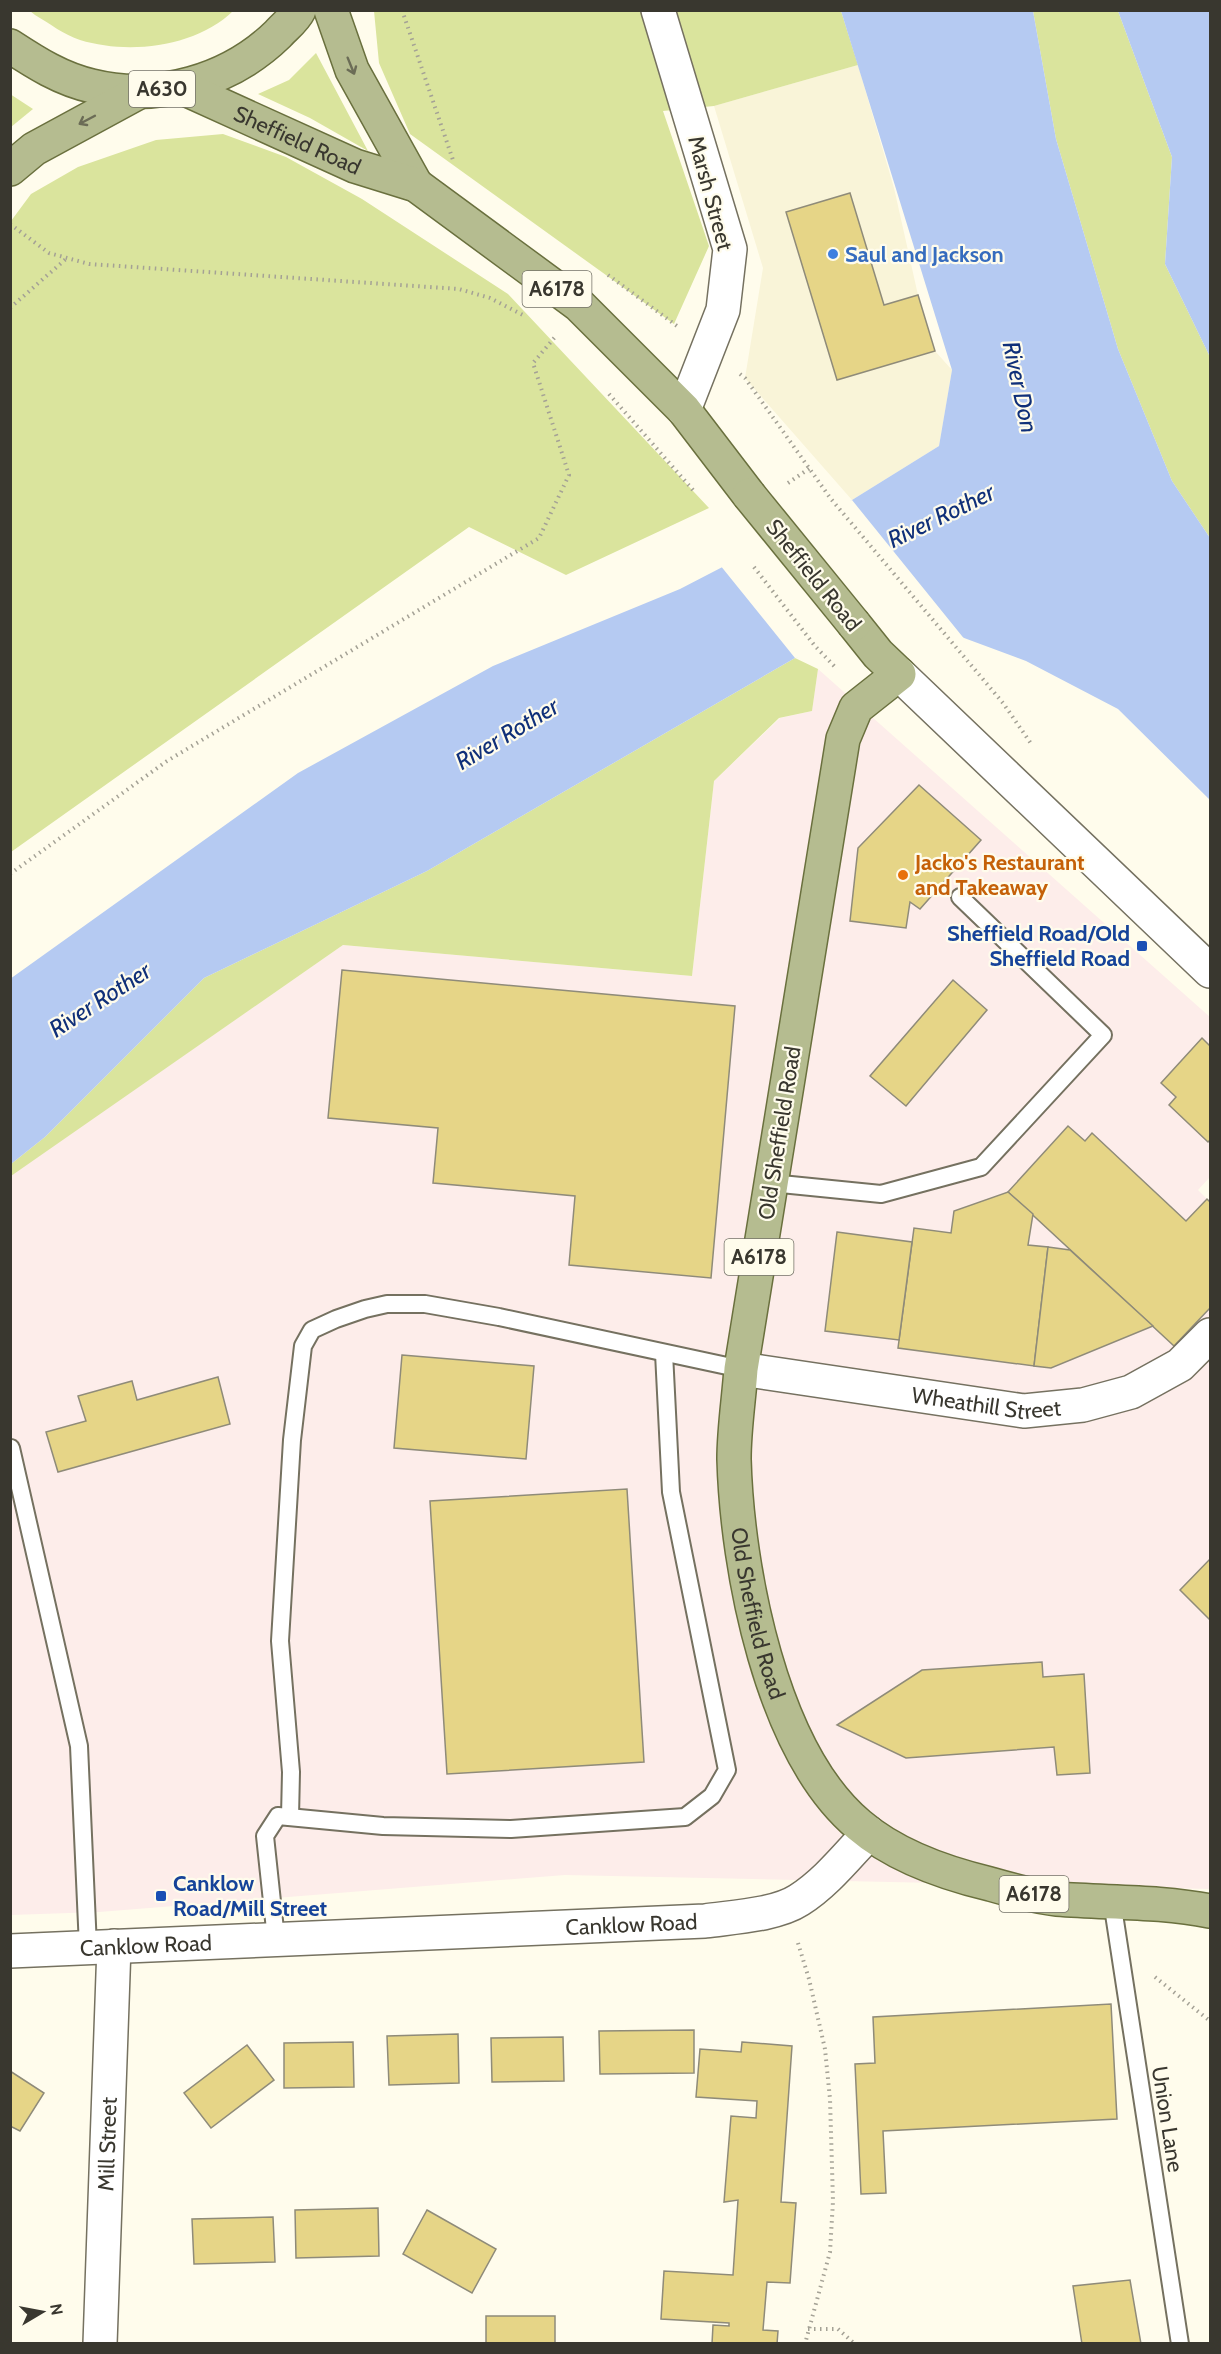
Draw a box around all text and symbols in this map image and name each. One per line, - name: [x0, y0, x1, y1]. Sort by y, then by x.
- one-way arrow: [346, 56, 357, 74]
- road number: A630: [129, 71, 195, 107]
- street label: Sheffield Road: [230, 100, 365, 181]
- one-way arrow: [79, 115, 97, 126]
- street label: Marsh Street: [682, 133, 739, 254]
- place label: Saul and Jackson: [845, 241, 1004, 268]
- marker: Saul and Jackson: [826, 247, 840, 261]
- road number: A6178: [522, 271, 592, 307]
- water label: River Don: [997, 338, 1044, 435]
- water label: River Rother: [883, 477, 1000, 554]
- street label: Sheffield Road: [760, 514, 867, 637]
- water label: River Rother: [450, 691, 565, 776]
- place label: Jacko's Restaurant and Takeaway: [914, 849, 1085, 901]
- marker: Jacko's Restaurant and Takeaway: [896, 868, 910, 882]
- place label: Sheffield Road/Old Sheffield Road: [947, 920, 1130, 972]
- marker: Sheffield Road/Old Sheffield Road: [1135, 939, 1149, 953]
- water label: River Rother: [43, 955, 157, 1043]
- street label: Old Sheffield Road: [752, 1044, 807, 1222]
- road number: A6178: [724, 1239, 794, 1275]
- street label: Wheathill Street: [910, 1382, 1063, 1425]
- street label: Old Sheffield Road: [725, 1526, 791, 1703]
- place label: Canklow Road/Mill Street: [173, 1870, 328, 1922]
- road number: A6178: [1000, 1876, 1068, 1912]
- marker: Canklow Road/Mill Street: [154, 1889, 168, 1903]
- street label: Canklow Road: [565, 1908, 698, 1941]
- street label: Canklow Road: [79, 1929, 212, 1962]
- street label: Union Lane: [1146, 2064, 1189, 2174]
- street label: Mill Street: [92, 2096, 123, 2192]
- north arrow: [12, 2282, 72, 2342]
- text: N: [46, 2302, 67, 2317]

